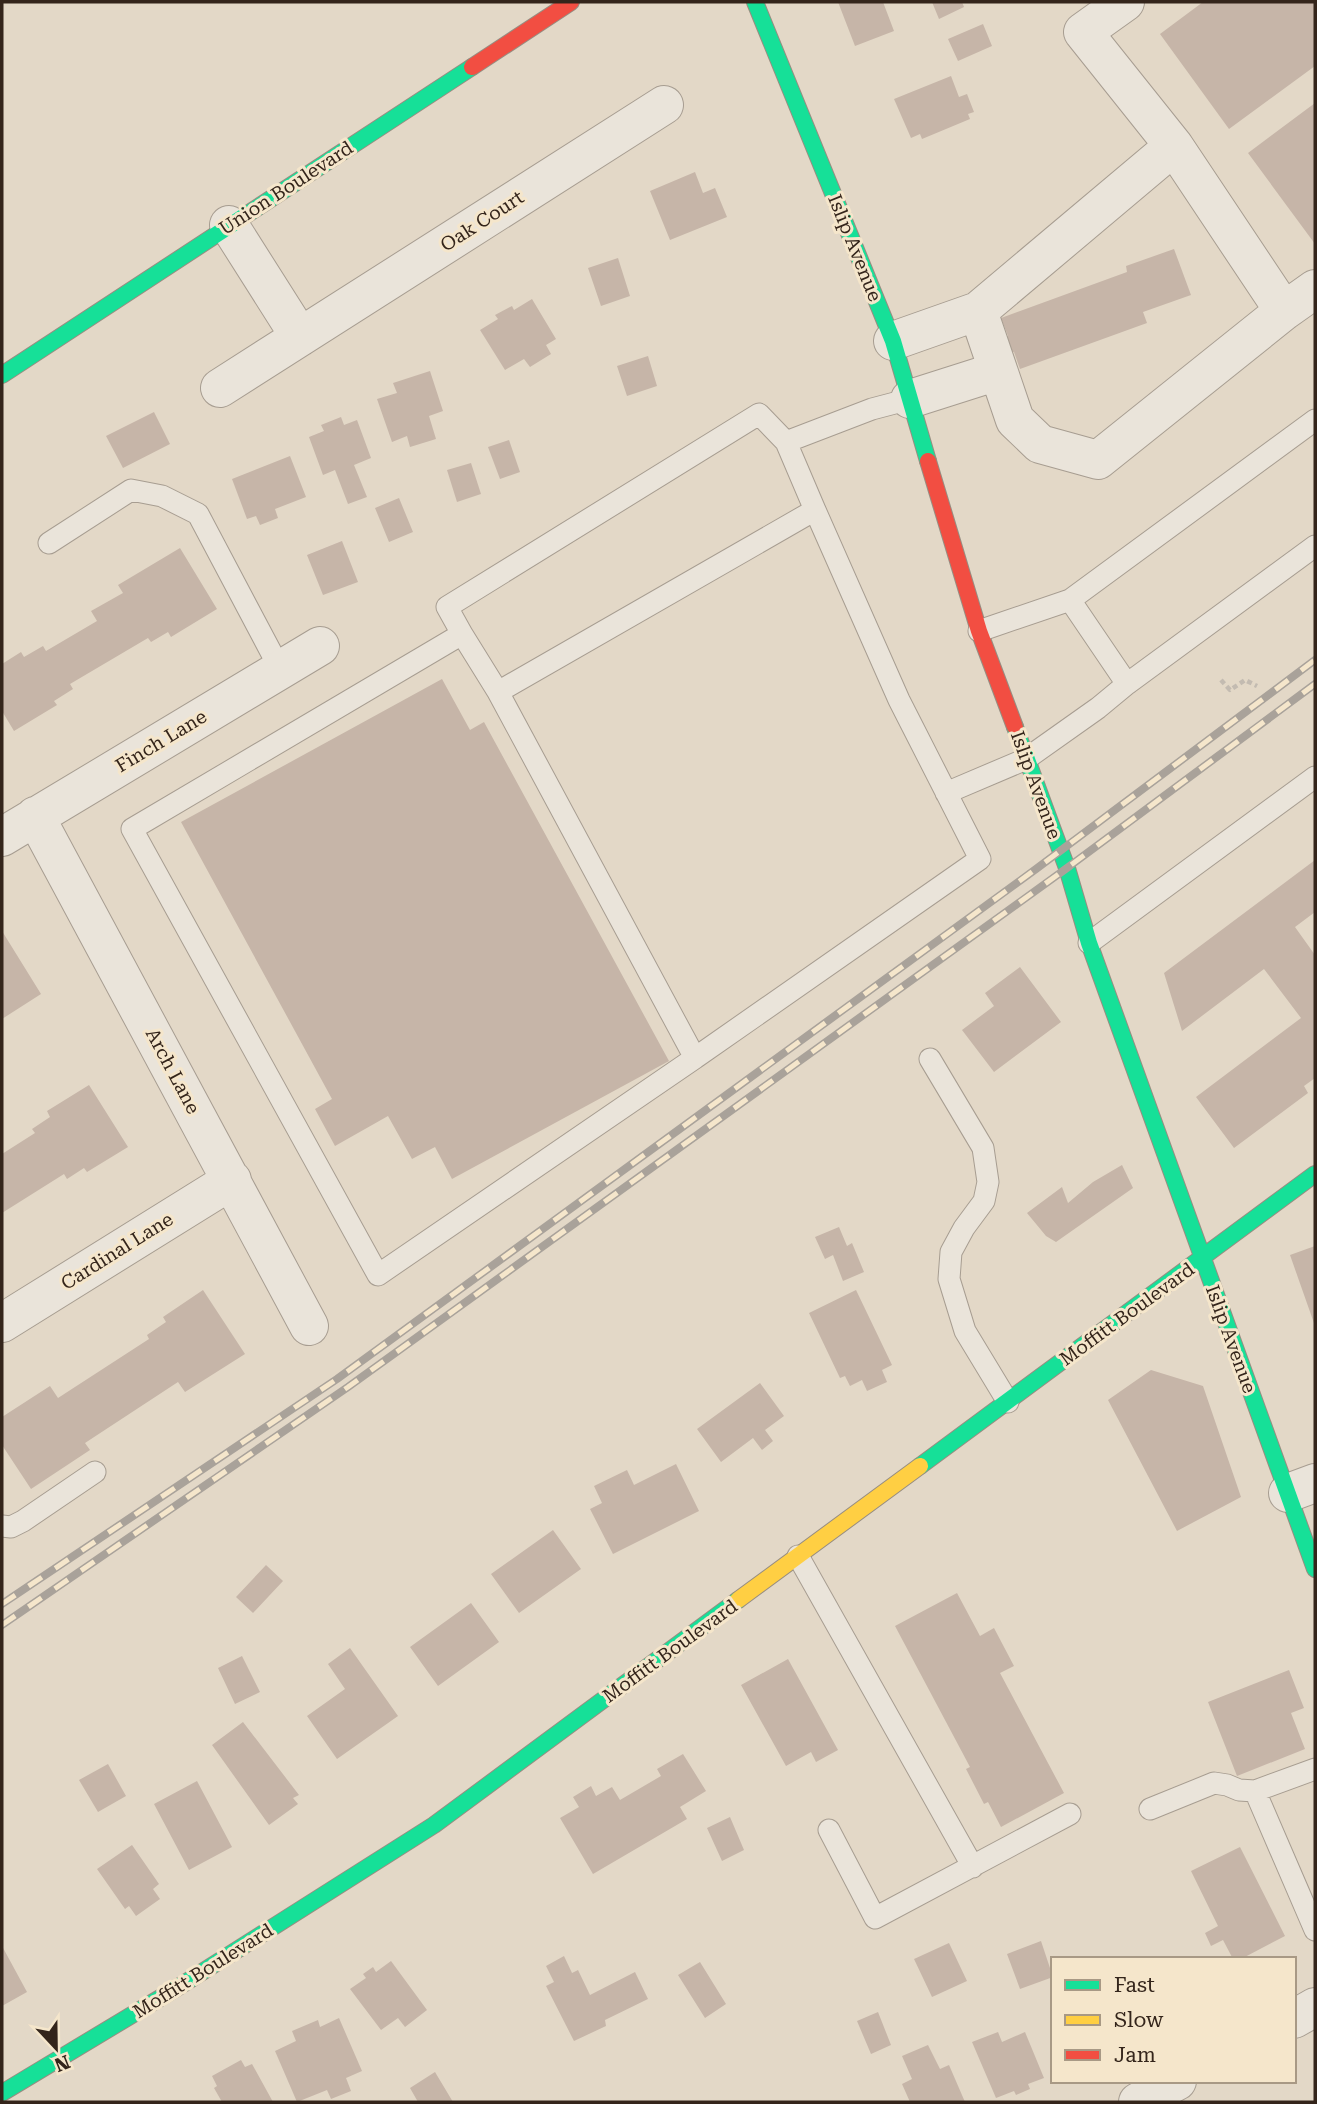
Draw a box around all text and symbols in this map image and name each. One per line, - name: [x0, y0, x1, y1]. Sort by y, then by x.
- street label: Union Boulevard: [215, 136, 357, 240]
- street label: Oak Court: [436, 186, 528, 256]
- street label: Islip Avenue: [823, 191, 887, 305]
- street label: Finch Lane: [111, 705, 211, 777]
- street label: Islip Avenue: [1006, 728, 1066, 842]
- street label: Arch Lane: [141, 1024, 205, 1118]
- street label: Cardinal Lane: [57, 1207, 177, 1295]
- street label: Moffitt Boulevard: [1055, 1257, 1199, 1371]
- street label: Islip Avenue: [1201, 1282, 1261, 1396]
- street label: Moffitt Boulevard: [598, 1594, 742, 1708]
- street label: Moffitt Boulevard: [129, 1919, 277, 2023]
- legend: [1051, 1957, 1296, 2083]
- text: Fast: [1114, 1973, 1155, 1997]
- text: Slow: [1114, 2008, 1164, 2032]
- north arrow: [21, 2013, 91, 2083]
- text: Jam: [1114, 2043, 1156, 2067]
- text: N: [51, 2050, 73, 2077]

